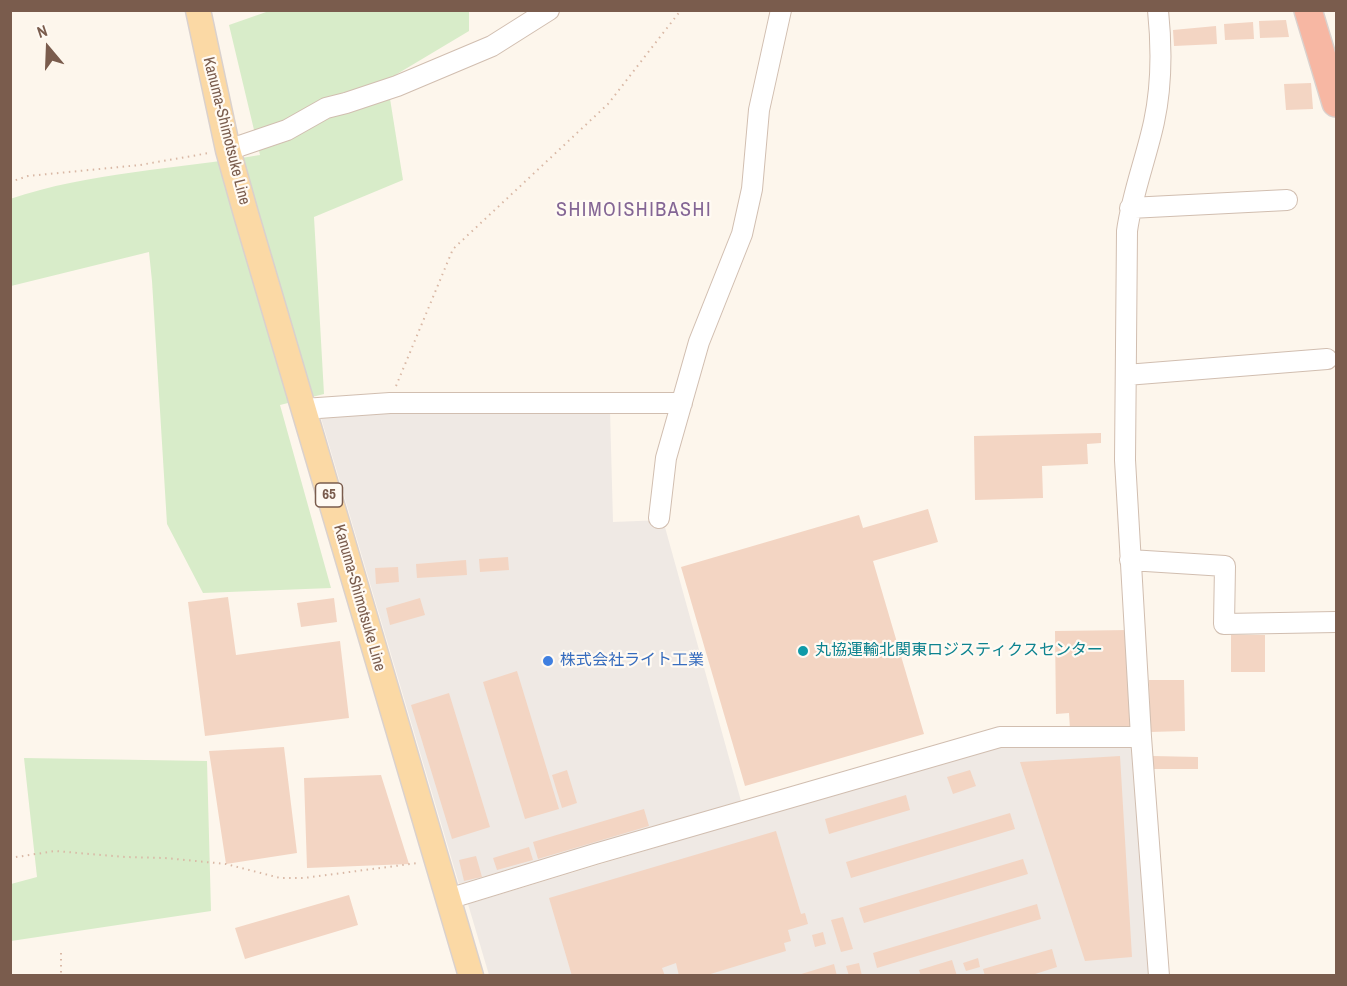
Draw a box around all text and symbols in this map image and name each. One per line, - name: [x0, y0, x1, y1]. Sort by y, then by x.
- north arrow: [18, 18, 78, 78]
- text: N: [34, 19, 50, 43]
- street label: Kanuma-Shimotsuke Line: [198, 55, 254, 207]
- district label: SHIMOISHIBASHI: [556, 199, 712, 223]
- road number: 65: [316, 483, 342, 507]
- street label: Kanuma-Shimotsuke Line: [329, 522, 389, 674]
- place label: 丸協運輸北関東ロジスティクスセンター: [815, 641, 1103, 661]
- marker: 丸協運輸北関東ロジスティクスセンター: [796, 644, 810, 658]
- place label: 株式会社ライト工業: [560, 651, 704, 671]
- marker: 株式会社ライト工業: [541, 654, 555, 668]

